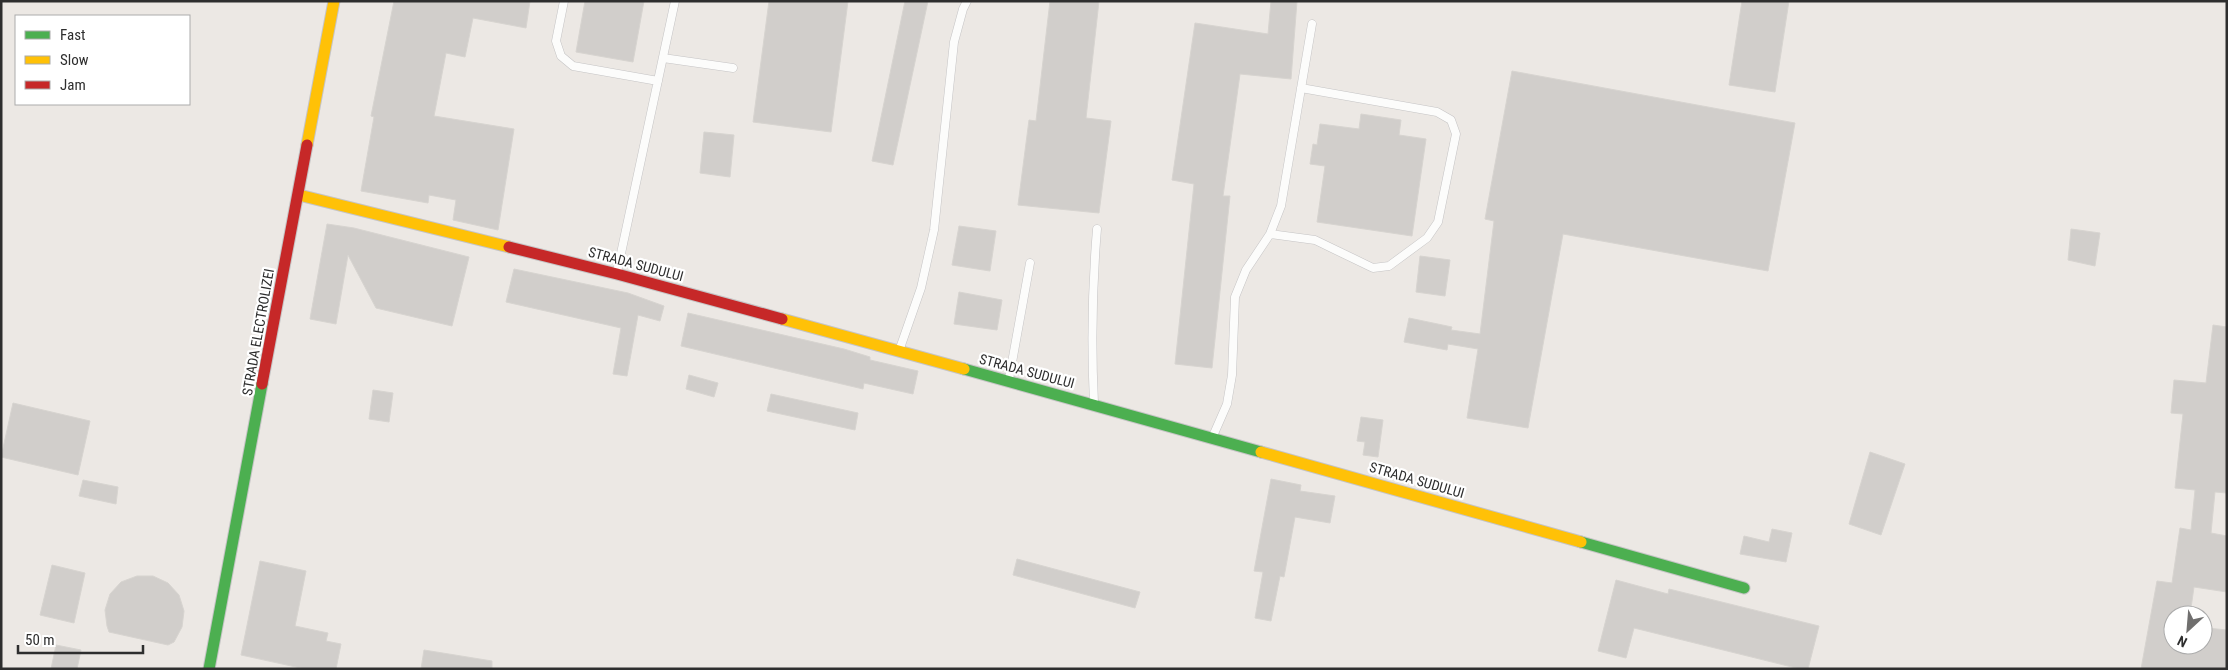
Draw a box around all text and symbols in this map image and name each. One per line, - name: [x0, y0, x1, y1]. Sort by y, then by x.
- legend: [15, 15, 190, 105]
- text: Fast: [60, 26, 85, 44]
- text: Slow: [60, 51, 89, 69]
- text: Jam: [60, 76, 86, 94]
- street label: STRADA SUDULUI: [587, 244, 685, 284]
- street label: STRADA ELECTROLIZEI: [239, 267, 277, 397]
- street label: STRADA SUDULUI: [978, 351, 1076, 391]
- street label: STRADA SUDULUI: [1368, 459, 1466, 501]
- north arrow: [2163, 605, 2213, 655]
- scale bar: [18, 622, 142, 654]
- text: 50 m: [25, 631, 55, 649]
- text: N: [2175, 633, 2190, 651]

